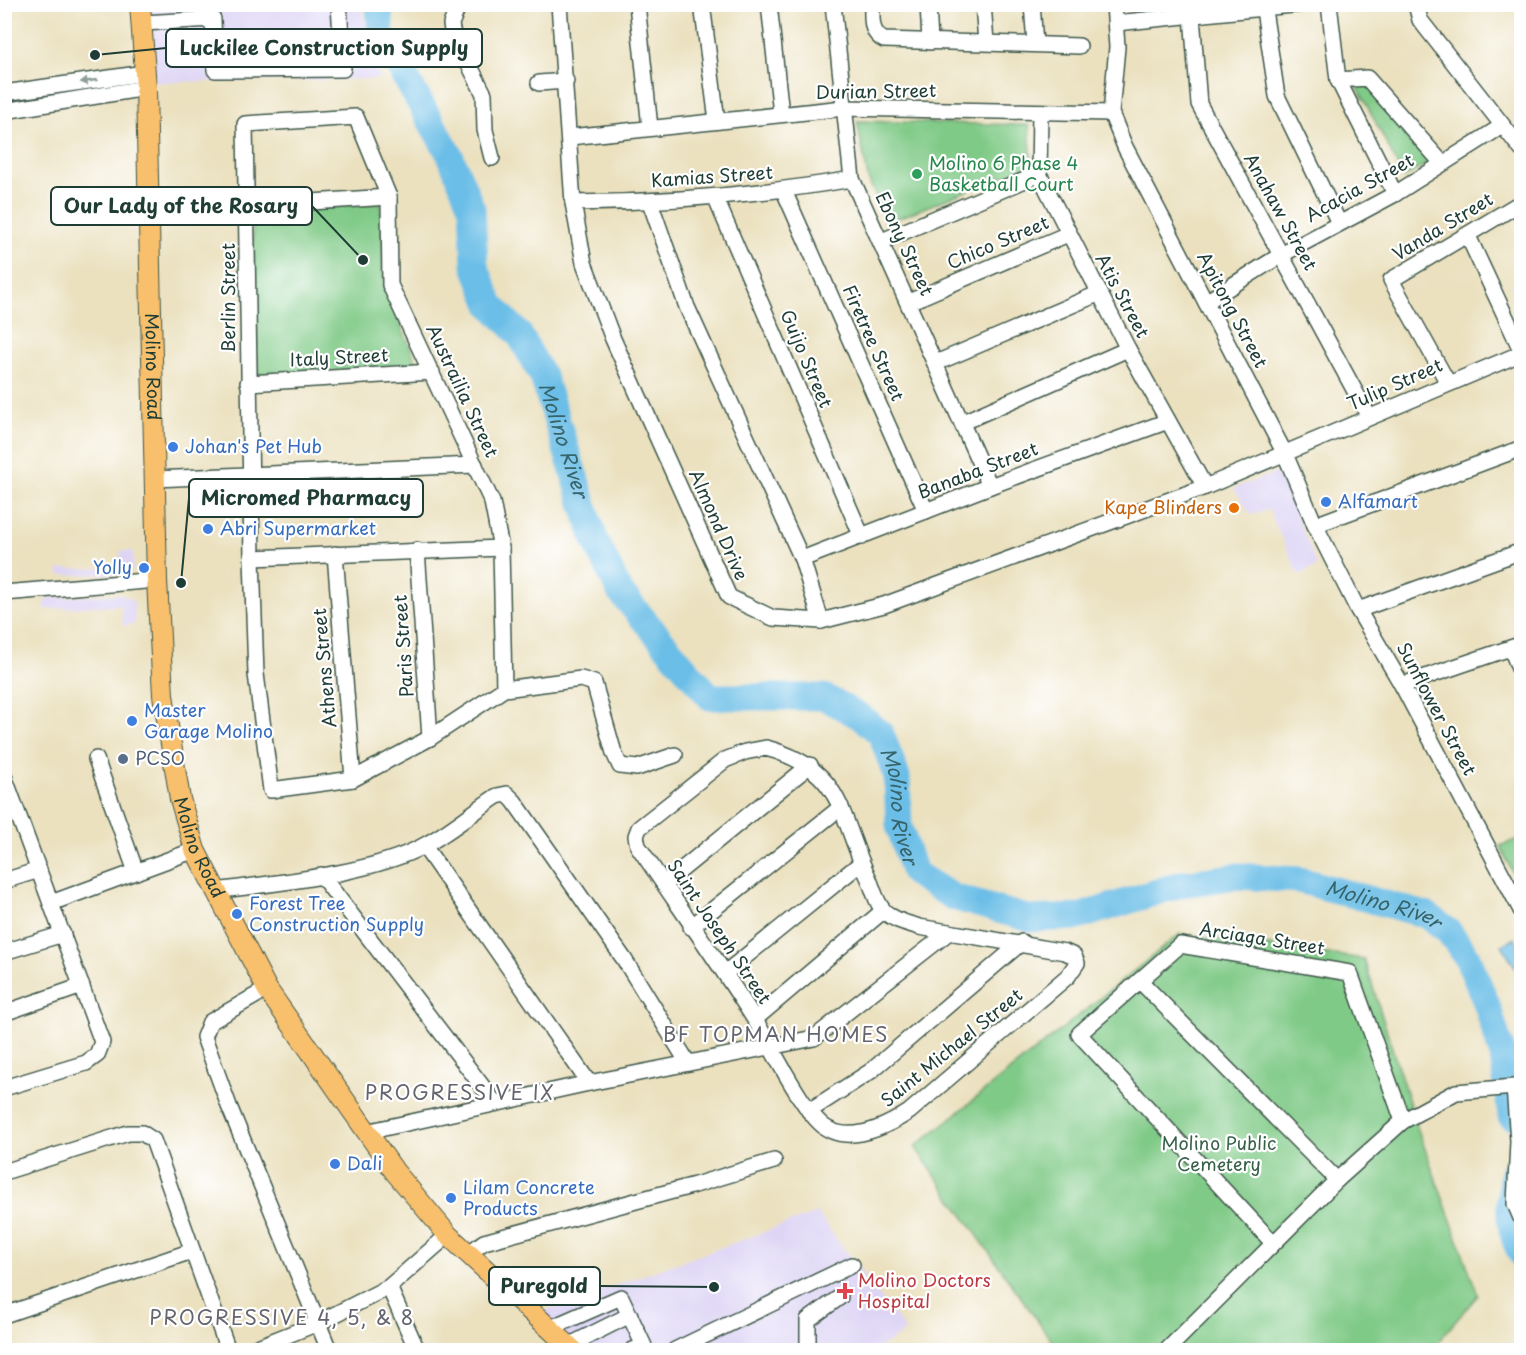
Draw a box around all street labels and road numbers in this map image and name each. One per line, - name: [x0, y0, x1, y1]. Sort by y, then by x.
- street label: Durian Street: [816, 76, 936, 105]
- street label: Acacia Street: [1300, 146, 1418, 228]
- street label: Anahaw Street: [1238, 148, 1325, 275]
- street label: Kamias Street: [650, 158, 774, 193]
- street label: Vanda Street: [1387, 185, 1498, 266]
- street label: Ebony Street: [869, 187, 941, 300]
- street label: Chico Street: [942, 208, 1053, 275]
- street label: Berlin Street: [214, 243, 241, 353]
- street label: Apitong Street: [1191, 246, 1275, 372]
- street label: Atis Street: [1090, 248, 1157, 342]
- street label: Firetree Street: [837, 280, 912, 405]
- street label: Guijo Street: [775, 305, 840, 412]
- street label: Molino Road: [139, 313, 168, 421]
- street label: Austrailia Street: [421, 319, 506, 461]
- street label: Italy Street: [289, 340, 389, 373]
- street label: Tulip Street: [1342, 351, 1446, 417]
- street label: Banaba Street: [913, 434, 1041, 505]
- street label: Almond Drive: [683, 465, 756, 584]
- street label: Paris Street: [385, 594, 420, 698]
- street label: Athens Street: [305, 607, 342, 729]
- street label: Sunflower Street: [1391, 637, 1484, 780]
- street label: Molino Road: [168, 793, 233, 902]
- street label: Saint Joseph Street: [662, 853, 779, 1009]
- street label: Arciaga Street: [1198, 914, 1327, 961]
- street label: Saint Michael Street: [874, 981, 1028, 1113]

